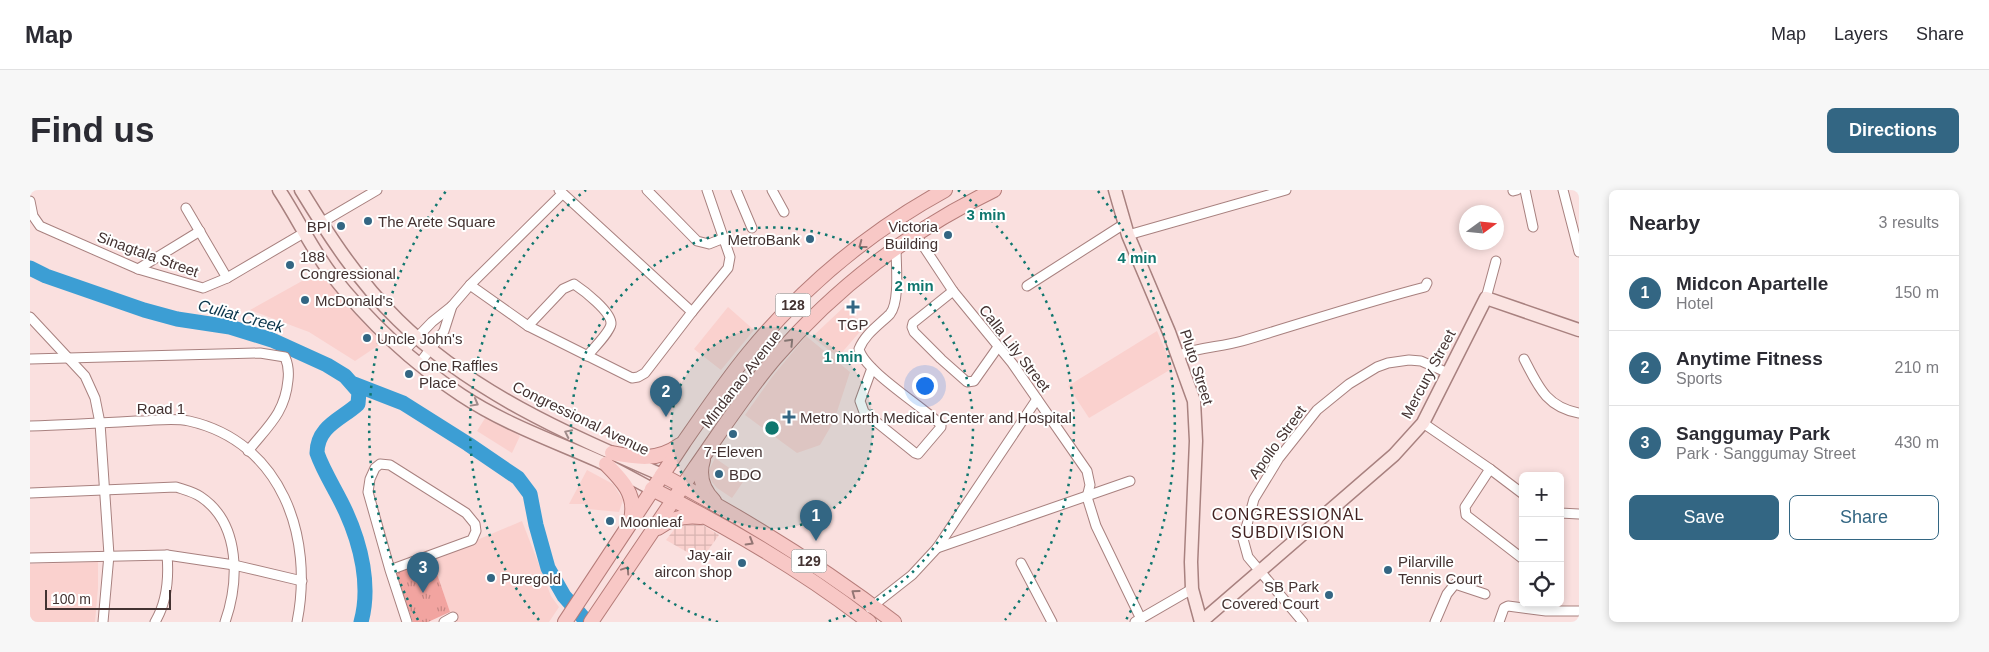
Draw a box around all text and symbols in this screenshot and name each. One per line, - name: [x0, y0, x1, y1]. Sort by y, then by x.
- text: Map: [25, 21, 73, 48]
- text: Map: [1771, 24, 1806, 44]
- text: Layers: [1834, 24, 1888, 44]
- text: Share: [1916, 24, 1964, 44]
- button: Directions: [1827, 108, 1959, 153]
- text: Find us: [30, 110, 154, 149]
- north arrow: [1459, 205, 1504, 250]
- text: 3 min: [966, 206, 1006, 223]
- text: Nearby: [1629, 211, 1700, 234]
- place label: The Arete Square: [378, 213, 496, 230]
- text: 3 results: [1879, 214, 1939, 231]
- marker: The Arete Square: [362, 215, 374, 227]
- place label: BPI: [307, 218, 331, 235]
- place label: Victoria Building: [885, 218, 939, 252]
- marker: BPI: [335, 220, 347, 232]
- street label: Sinagtala Street: [95, 228, 202, 281]
- marker: Victoria Building: [942, 229, 954, 241]
- place label: MetroBank: [727, 231, 800, 248]
- marker: MetroBank: [804, 233, 816, 245]
- one-way arrow: [858, 239, 868, 248]
- place label: 188 Congressional: [300, 248, 396, 282]
- text: 4 min: [1117, 249, 1157, 266]
- marker: 188 Congressional: [284, 259, 296, 271]
- text: Midcon Apartelle: [1676, 273, 1828, 294]
- text: 2 min: [894, 277, 934, 294]
- text: 1: [1641, 284, 1649, 301]
- text: 150 m: [1895, 284, 1939, 301]
- place label: McDonald's: [315, 292, 393, 309]
- marker: McDonald's: [299, 294, 311, 306]
- road number: 128: [776, 294, 810, 316]
- text: Hotel: [1676, 295, 1713, 312]
- water label: Culiat Creek: [196, 296, 287, 336]
- marker: TGP: [847, 301, 859, 313]
- street label: Calla Lily Street: [976, 301, 1055, 395]
- place label: TGP: [838, 316, 868, 333]
- street label: Mercury Street: [1397, 326, 1459, 421]
- street label: Mindanao Avenue: [697, 327, 785, 431]
- street label: Pluto Street: [1177, 327, 1217, 408]
- place label: Uncle John's: [377, 330, 462, 347]
- marker: Uncle John's: [361, 332, 373, 344]
- one-way arrow: [784, 339, 793, 348]
- text: 1 min: [823, 348, 863, 365]
- text: Anytime Fitness: [1676, 348, 1823, 369]
- place label: One Raffles Place: [419, 357, 498, 391]
- text: 2: [1641, 359, 1649, 376]
- text: 210 m: [1895, 359, 1939, 376]
- marker: One Raffles Place: [403, 368, 415, 380]
- text: Sports: [1676, 370, 1722, 387]
- your location: [912, 373, 938, 399]
- pin: 2: [650, 376, 682, 417]
- street label: Congressional Avenue: [510, 378, 652, 458]
- one-way arrow: [470, 397, 479, 407]
- street label: Road 1: [137, 400, 185, 417]
- street label: Apollo Street: [1245, 402, 1310, 482]
- place label: Metro North Medical Center and Hospital: [800, 409, 1072, 426]
- marker: Metro North Medical Center and Hospital: [782, 410, 796, 424]
- centre of rings: [763, 419, 781, 437]
- text: Sanggumay Park: [1676, 423, 1830, 444]
- marker: 7-Eleven: [727, 428, 739, 440]
- one-way arrow: [565, 429, 574, 439]
- text: 3: [1641, 434, 1649, 451]
- text: 430 m: [1895, 434, 1939, 451]
- place label: 7-Eleven: [703, 443, 763, 460]
- text: Park · Sanggumay Street: [1676, 445, 1856, 462]
- place label: BDO: [729, 466, 762, 483]
- marker: BDO: [713, 468, 725, 480]
- map controls: [1519, 472, 1564, 607]
- button: +: [1519, 472, 1564, 517]
- button: Save: [1629, 495, 1779, 540]
- button: Share: [1789, 495, 1939, 540]
- pin: 1: [800, 500, 832, 541]
- district label: CONGRESSIONAL SUBDIVISION: [1212, 506, 1364, 541]
- place label: Moonleaf: [620, 513, 683, 530]
- marker: Moonleaf: [604, 515, 616, 527]
- button: −: [1519, 517, 1564, 562]
- one-way arrow: [744, 536, 753, 546]
- place label: Jay-air aircon shop: [654, 546, 732, 580]
- road number: 129: [792, 550, 826, 572]
- pin: 3: [407, 552, 439, 593]
- place label: Pilarville Tennis Court: [1398, 553, 1483, 587]
- marker: Jay-air aircon shop: [736, 557, 748, 569]
- button: locate: [1519, 562, 1564, 607]
- marker: Pilarville Tennis Court: [1382, 564, 1394, 576]
- one-way arrow: [620, 567, 629, 576]
- place label: Puregold: [501, 570, 561, 587]
- marker: Puregold: [485, 572, 497, 584]
- place label: SB Park Covered Court: [1221, 578, 1320, 612]
- scale bar: [45, 587, 171, 610]
- marker: SB Park Covered Court: [1323, 589, 1335, 601]
- one-way arrow: [851, 590, 861, 599]
- text: 100 m: [52, 591, 91, 607]

